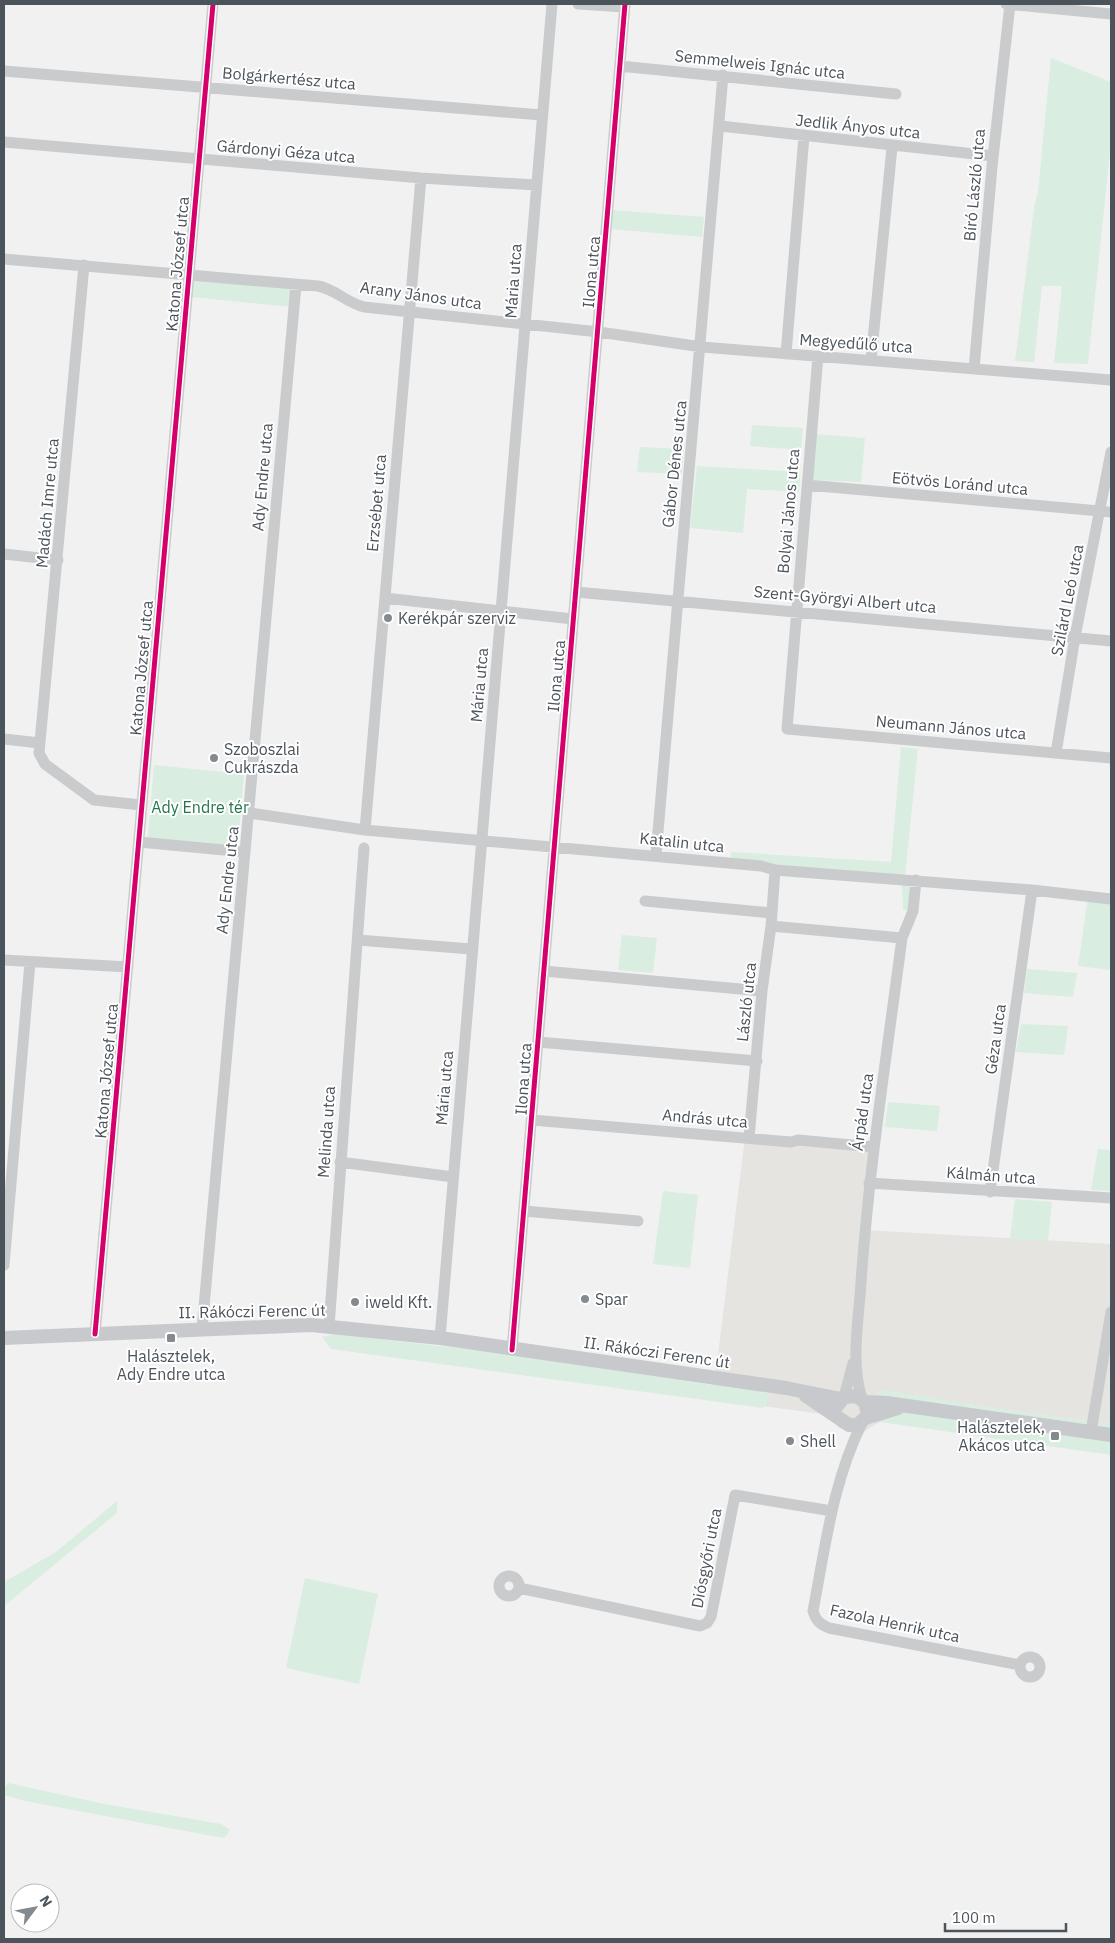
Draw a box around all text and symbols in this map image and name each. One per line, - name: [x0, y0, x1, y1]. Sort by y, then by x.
- street label: Semmelweis Ignác utca: [674, 45, 847, 83]
- street label: Bolgárkertész utca: [221, 62, 357, 94]
- street label: Jedlik Ányos utca: [794, 108, 922, 143]
- street label: Bíró László utca: [959, 127, 989, 242]
- street label: Gárdonyi Géza utca: [216, 135, 357, 167]
- street label: Katona József utca: [161, 195, 193, 332]
- street label: Ilona utca: [578, 235, 604, 309]
- street label: Mária utca: [500, 242, 526, 319]
- street label: Arany János utca: [359, 277, 484, 314]
- street label: Megyedűlő utca: [799, 329, 914, 357]
- street label: Gábor Dénes utca: [657, 399, 691, 529]
- street label: Ady Endre utca: [247, 422, 277, 532]
- street label: Madách Imre utca: [31, 437, 63, 569]
- street label: Bolyai János utca: [773, 447, 803, 574]
- street label: Erzsébet utca: [362, 453, 390, 553]
- street label: Eötvös Loránd utca: [891, 467, 1029, 499]
- street label: Szilárd Leó utca: [1046, 542, 1088, 657]
- street label: Szent-Györgyi Albert utca: [753, 581, 938, 617]
- street label: Katona József utca: [125, 599, 157, 736]
- place label: Kerékpár szerviz: [398, 608, 516, 628]
- marker: Kerékpár szerviz: [382, 612, 394, 624]
- street label: Ilona utca: [543, 639, 569, 713]
- street label: Mária utca: [466, 646, 492, 723]
- street label: Neumann János utca: [875, 710, 1028, 744]
- place label: Szoboszlai Cukrászda: [224, 739, 300, 777]
- marker: Szoboszlai Cukrászda: [208, 752, 220, 764]
- park label: Ady Endre tér: [151, 797, 249, 817]
- street label: Ady Endre utca: [211, 825, 243, 935]
- street label: Katalin utca: [639, 828, 726, 856]
- street label: László utca: [732, 961, 760, 1043]
- street label: Katona József utca: [90, 1002, 122, 1139]
- street label: Géza utca: [980, 1002, 1010, 1075]
- street label: Ilona utca: [511, 1042, 536, 1116]
- street label: Mária utca: [431, 1049, 457, 1126]
- street label: Árpád utca: [846, 1071, 877, 1152]
- street label: Melinda utca: [313, 1085, 339, 1179]
- street label: András utca: [661, 1104, 749, 1132]
- street label: Kálmán utca: [946, 1162, 1037, 1188]
- place label: Spar: [595, 1289, 628, 1309]
- place label: iweld Kft.: [365, 1292, 432, 1312]
- marker: Spar: [579, 1293, 591, 1305]
- marker: iweld Kft.: [349, 1296, 361, 1308]
- street label: II. Rákóczi Ferenc út: [178, 1300, 326, 1322]
- marker: Halásztelek, Ady Endre utca: [165, 1332, 177, 1344]
- street label: II. Rákóczi Ferenc út: [583, 1332, 731, 1372]
- place label: Halásztelek, Ady Endre utca: [117, 1346, 226, 1384]
- place label: Halásztelek, Akácos utca: [957, 1417, 1045, 1455]
- marker: Halásztelek, Akácos utca: [1049, 1430, 1061, 1442]
- place label: Shell: [800, 1431, 836, 1451]
- marker: Shell: [784, 1435, 796, 1447]
- street label: Diósgyőri utca: [686, 1506, 726, 1610]
- street label: Fazola Henrik utca: [828, 1599, 962, 1647]
- north arrow: [10, 1883, 60, 1933]
- text: N: [36, 1892, 56, 1910]
- scale bar: [945, 1900, 1066, 1932]
- text: 100 m: [952, 1908, 996, 1927]

